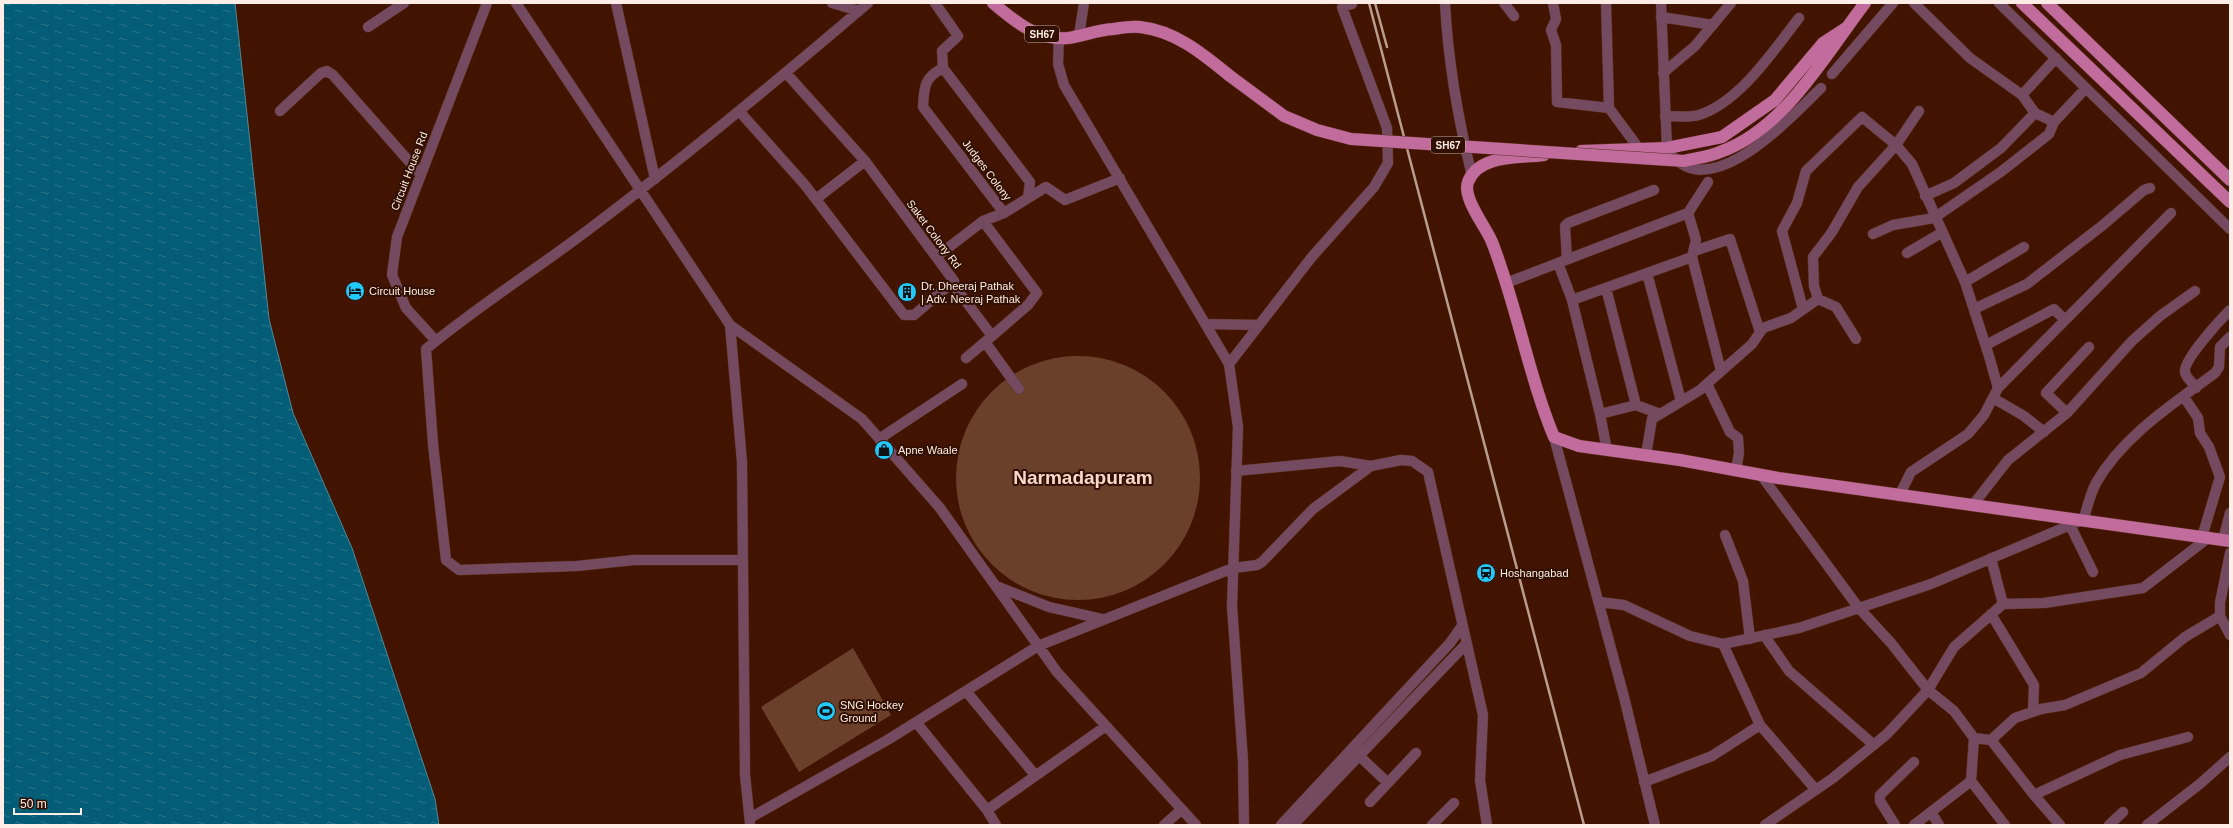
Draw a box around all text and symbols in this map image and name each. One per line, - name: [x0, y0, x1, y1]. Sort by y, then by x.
- road number: SH67: [1025, 26, 1059, 42]
- street label: Circuit House Rd: [389, 130, 429, 212]
- street label: Judges Colony: [960, 137, 1014, 203]
- road number: SH67: [1431, 137, 1465, 153]
- street label: Saket Colony Rd: [904, 197, 964, 271]
- hotel icon: Circuit House: [344, 280, 366, 302]
- place label: Dr. Dheeraj Pathak | Adv. Neeraj Pathak: [921, 280, 1021, 305]
- building icon: Dr. Dheeraj Pathak | Adv. Neeraj Pathak: [896, 281, 918, 303]
- place label: Circuit House: [369, 285, 435, 297]
- shop icon: Apne Waale: [873, 439, 895, 461]
- place label: Apne Waale: [898, 444, 958, 456]
- district label: Narmadapuram: [1013, 467, 1153, 488]
- station icon: Hoshangabad: [1475, 562, 1497, 584]
- place label: Hoshangabad: [1500, 567, 1569, 579]
- place label: SNG Hockey Ground: [840, 699, 904, 724]
- sports icon: SNG Hockey Ground: [815, 700, 837, 722]
- scale bar: [14, 790, 81, 816]
- text: 50 m: [20, 797, 47, 811]

